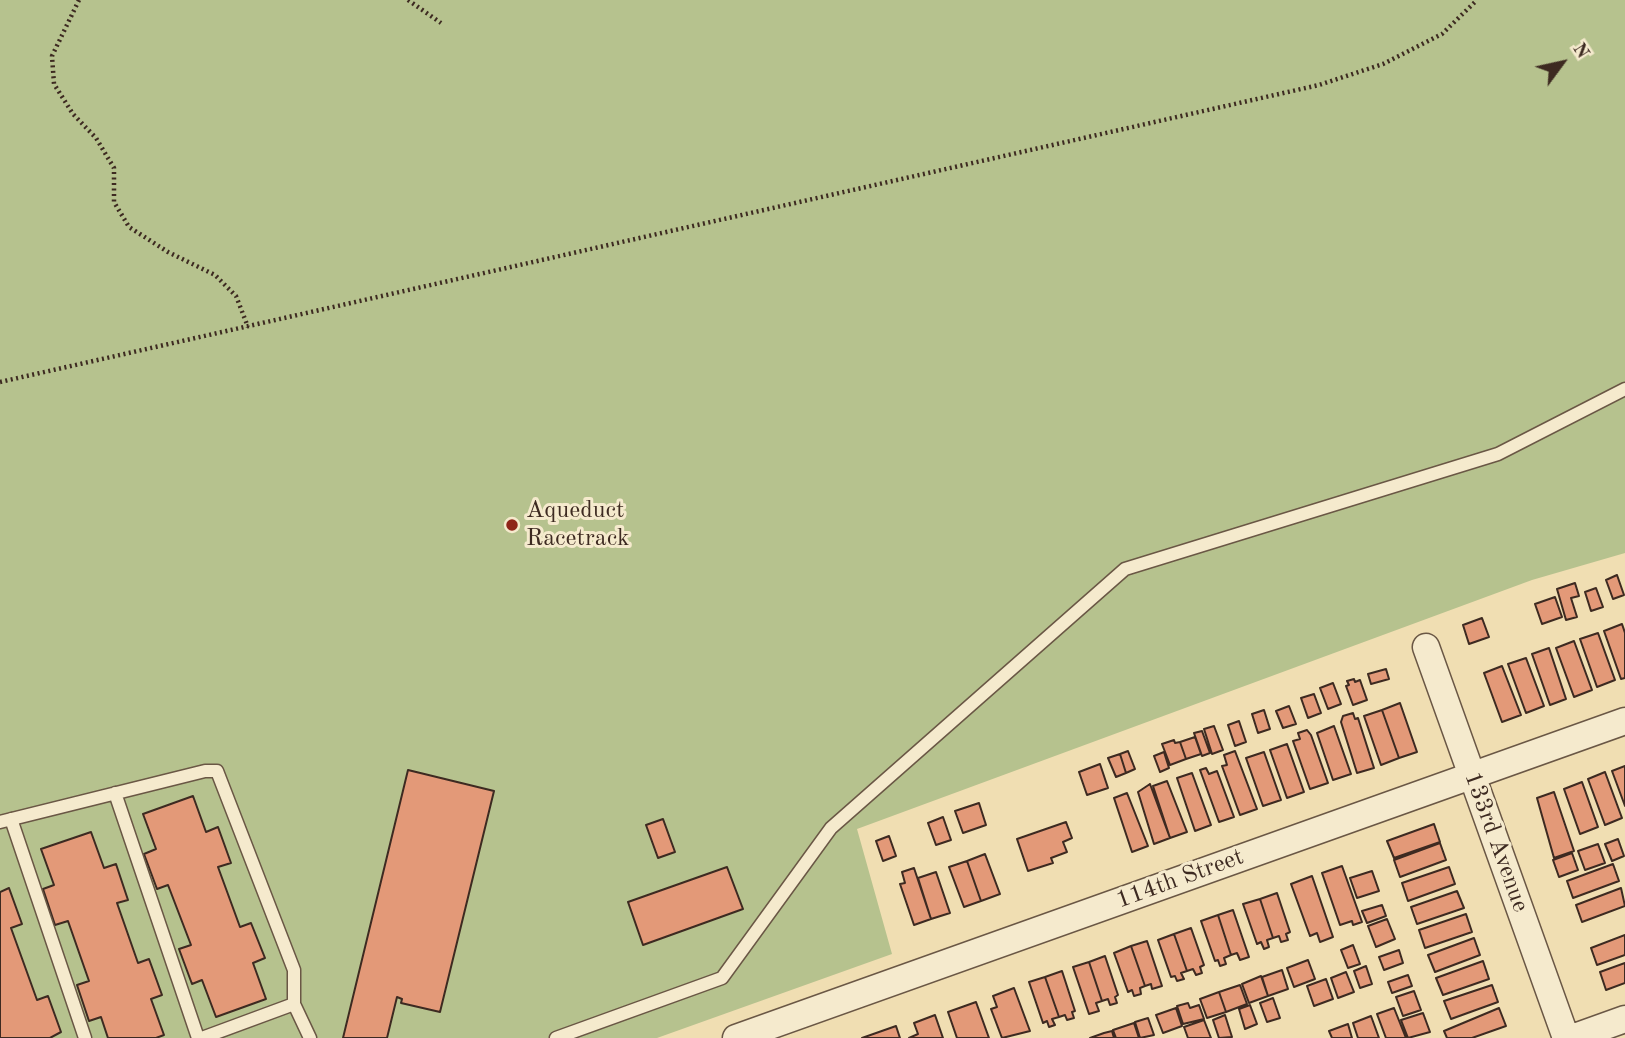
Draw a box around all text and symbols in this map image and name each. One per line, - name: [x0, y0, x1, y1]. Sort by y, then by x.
- north arrow: [1527, 28, 1597, 98]
- text: N: [1568, 40, 1592, 63]
- place label: Aqueduct Racetrack: [526, 497, 630, 553]
- marker: Aqueduct Racetrack: [504, 517, 520, 533]
- street label: 133rd Avenue: [1457, 768, 1535, 916]
- street label: 114th Street: [1112, 843, 1248, 915]

